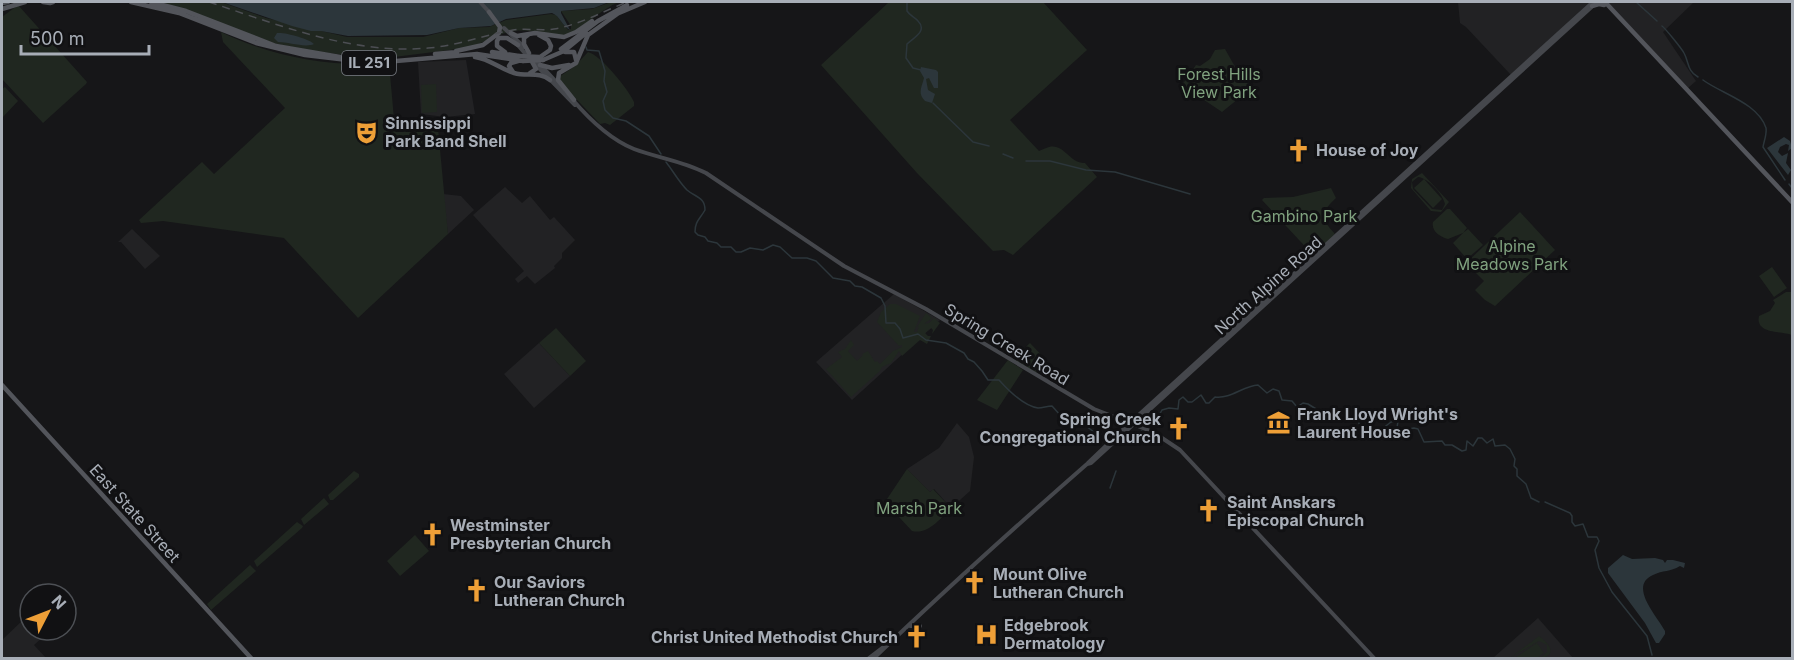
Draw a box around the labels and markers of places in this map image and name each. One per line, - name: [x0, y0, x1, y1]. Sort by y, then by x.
- place label: Sinnissippi Park Band Shell: [385, 113, 507, 151]
- theatre icon: Sinnissippi Park Band Shell: [354, 119, 380, 145]
- church icon: House of Joy: [1285, 137, 1311, 163]
- place label: House of Joy: [1316, 140, 1419, 160]
- place label: Frank Lloyd Wright's Laurent House: [1297, 404, 1458, 442]
- place label: Spring Creek Congregational Church: [980, 409, 1162, 447]
- museum icon: Frank Lloyd Wright's Laurent House: [1266, 410, 1292, 436]
- church icon: Spring Creek Congregational Church: [1166, 415, 1192, 441]
- place label: Saint Anskars Episcopal Church: [1227, 492, 1364, 530]
- church icon: Saint Anskars Episcopal Church: [1196, 498, 1222, 524]
- place label: Westminster Presbyterian Church: [450, 515, 611, 553]
- church icon: Westminster Presbyterian Church: [419, 521, 445, 547]
- place label: Mount Olive Lutheran Church: [993, 564, 1124, 602]
- church icon: Mount Olive Lutheran Church: [962, 570, 988, 596]
- place label: Our Saviors Lutheran Church: [494, 572, 625, 610]
- church icon: Our Saviors Lutheran Church: [463, 578, 489, 604]
- place label: Edgebrook Dermatology: [1004, 615, 1105, 653]
- hospital icon: Edgebrook Dermatology: [973, 621, 999, 647]
- church icon: Christ United Methodist Church: [903, 624, 929, 650]
- place label: Christ United Methodist Church: [651, 627, 898, 647]

